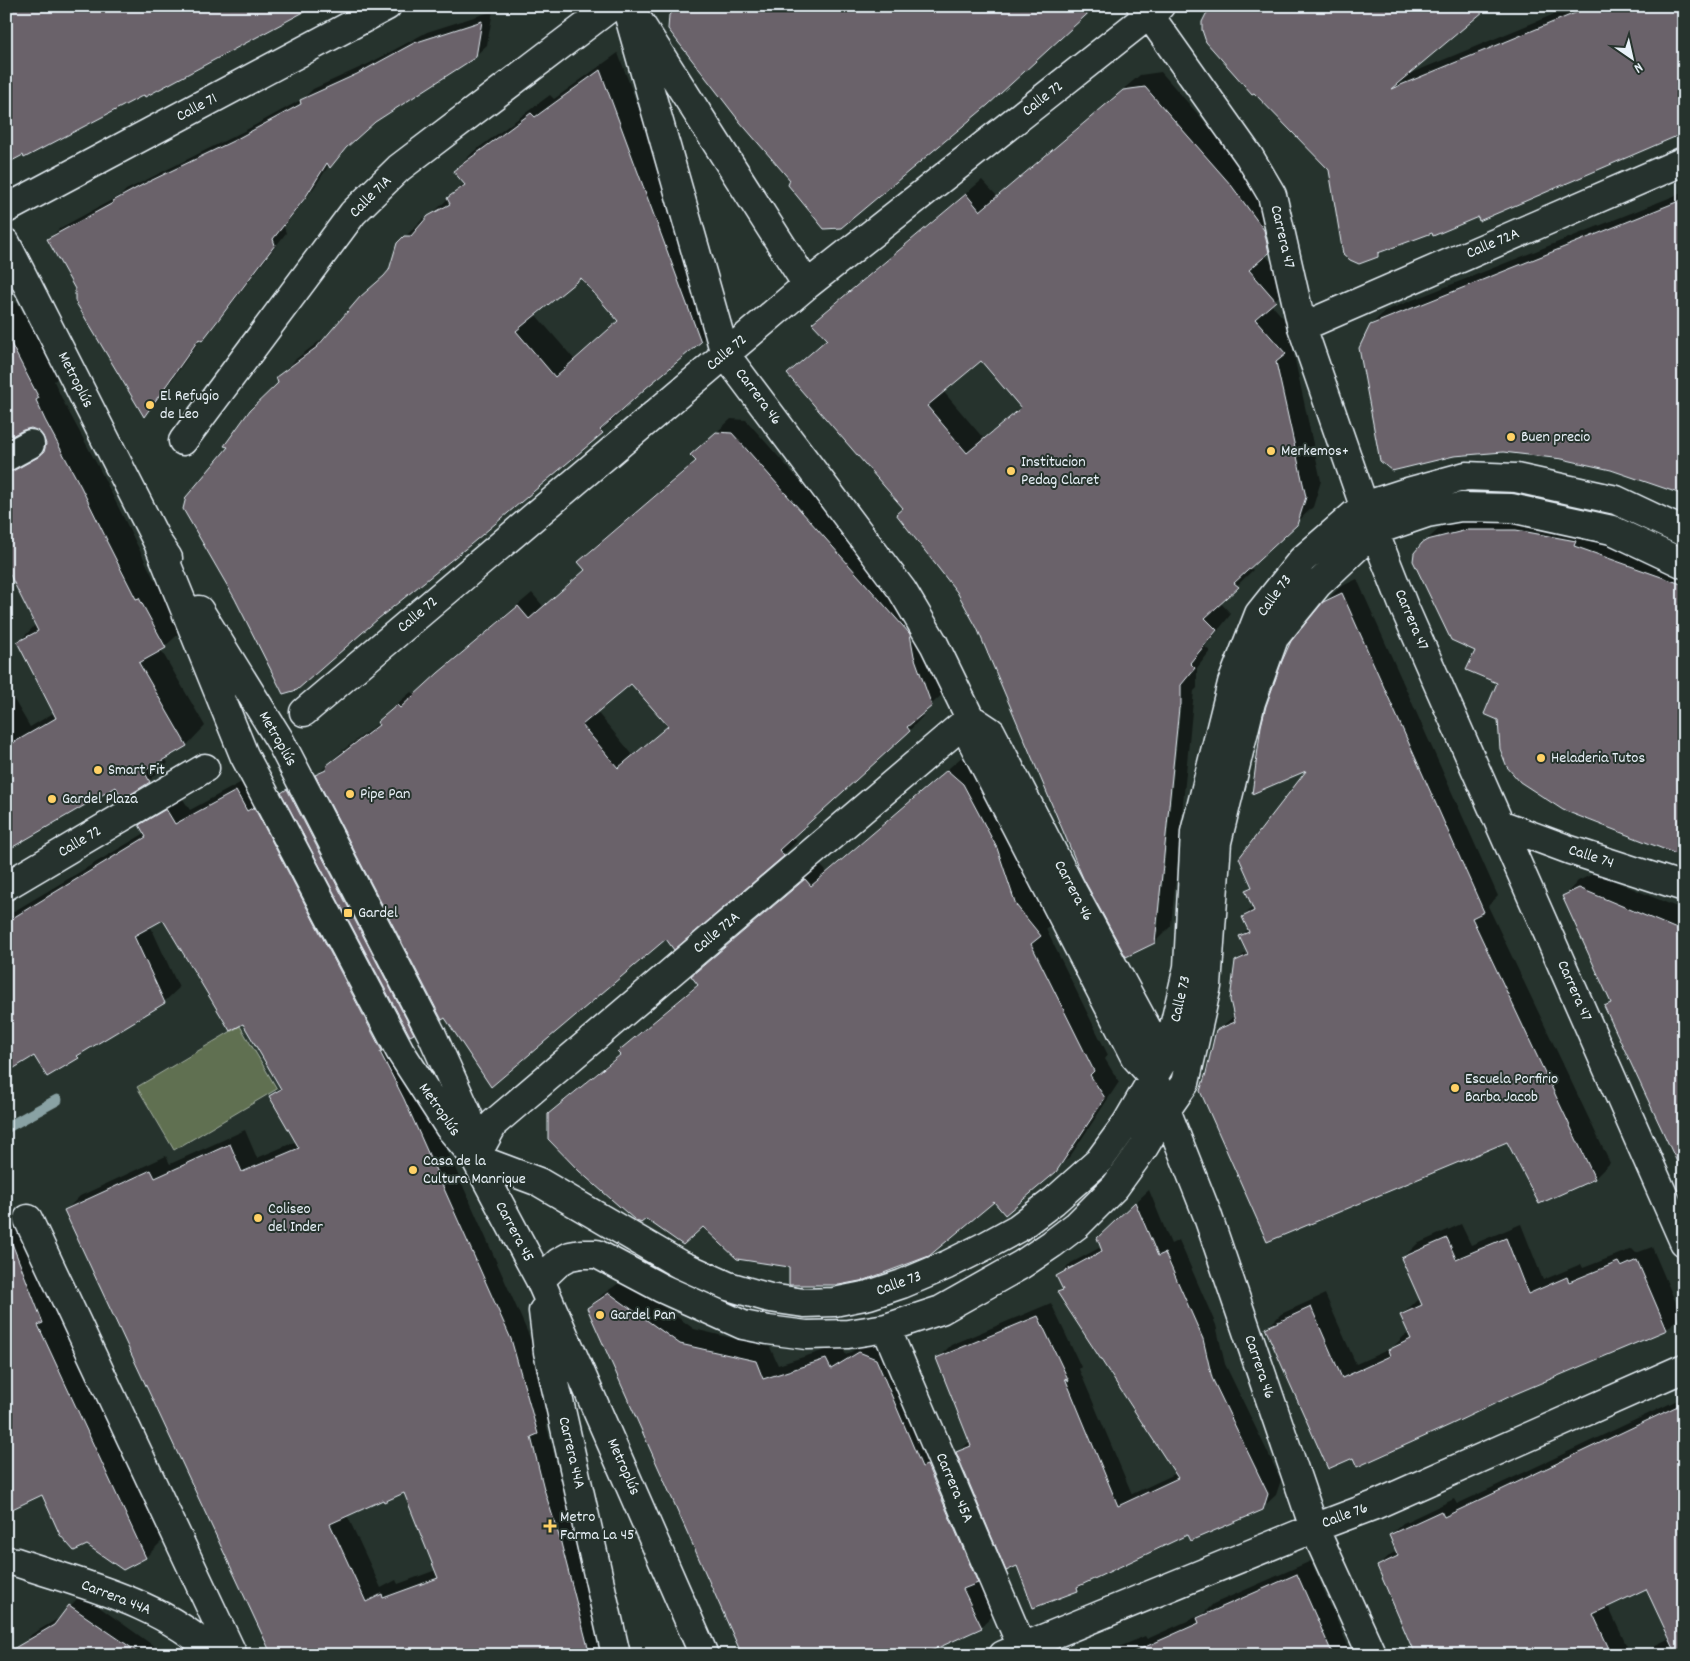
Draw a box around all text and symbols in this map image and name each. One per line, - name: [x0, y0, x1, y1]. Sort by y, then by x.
- north arrow: [1608, 32, 1658, 82]
- text: N: [1630, 57, 1647, 77]
- street label: Calle 72: [1017, 76, 1069, 122]
- street label: Calle 71: [172, 88, 222, 128]
- street label: Calle 71A: [344, 170, 398, 224]
- street label: Carrera 47: [1264, 203, 1300, 271]
- street label: Calle 72A: [1463, 222, 1523, 265]
- street label: Calle 72: [702, 329, 752, 377]
- street label: Metroplús: [51, 348, 99, 412]
- street label: Carrera 46: [729, 364, 787, 430]
- place label: El Refugio de Leo: [160, 385, 219, 426]
- marker: El Refugio de Leo: [144, 399, 156, 411]
- place label: Buen precio: [1521, 426, 1590, 449]
- marker: Buen precio: [1505, 431, 1517, 443]
- place label: Merkemos+: [1281, 440, 1349, 463]
- marker: Merkemos+: [1265, 445, 1277, 457]
- place label: Institucion Pedag Claret: [1021, 451, 1099, 492]
- marker: Institucion Pedag Claret: [1005, 465, 1017, 477]
- street label: Calle 73: [1252, 570, 1298, 622]
- street label: Carrera 47: [1388, 586, 1434, 654]
- street label: Calle 72: [393, 591, 443, 639]
- street label: Metroplús: [252, 707, 302, 771]
- place label: Heladeria Tutos: [1551, 747, 1645, 770]
- marker: Heladeria Tutos: [1535, 752, 1547, 764]
- place label: Smart Fit: [108, 759, 165, 782]
- marker: Smart Fit: [92, 764, 104, 776]
- place label: Pipe Pan: [360, 783, 410, 806]
- place label: Gardel Plaza: [62, 788, 138, 811]
- marker: Pipe Pan: [344, 788, 356, 800]
- marker: Gardel Plaza: [46, 793, 58, 805]
- street label: Calle 72: [54, 820, 106, 864]
- street label: Calle 74: [1565, 839, 1617, 875]
- street label: Carrera 46: [1047, 857, 1099, 926]
- place label: Gardel: [358, 902, 398, 925]
- street label: Calle 72A: [688, 906, 746, 960]
- marker: Gardel: [342, 907, 354, 919]
- street label: Carrera 47: [1550, 957, 1598, 1025]
- street label: Calle 73: [1165, 974, 1197, 1024]
- place label: Escuela Porfirio Barba Jacob: [1465, 1068, 1558, 1109]
- street label: Metroplús: [412, 1079, 466, 1141]
- marker: Escuela Porfirio Barba Jacob: [1449, 1082, 1461, 1094]
- place label: Casa de la Cultura Manrique: [423, 1150, 526, 1191]
- marker: Casa de la Cultura Manrique: [407, 1164, 419, 1176]
- place label: Coliseo del Inder: [268, 1198, 323, 1239]
- street label: Carrera 45: [488, 1198, 540, 1266]
- marker: Coliseo del Inder: [252, 1212, 264, 1224]
- street label: Calle 73: [873, 1265, 925, 1303]
- place label: Gardel Pan: [610, 1304, 676, 1327]
- marker: Gardel Pan: [594, 1309, 606, 1321]
- street label: Carrera 46: [1237, 1332, 1281, 1402]
- street label: Carrera 44A: [552, 1415, 591, 1492]
- street label: Metroplús: [600, 1435, 646, 1499]
- street label: Carrera 45A: [929, 1449, 979, 1527]
- street label: Calle 76: [1319, 1497, 1371, 1535]
- place label: Metro Farma La 45: [560, 1506, 635, 1547]
- marker: Metro Farma La 45: [544, 1520, 556, 1532]
- street label: Carrera 44A: [78, 1574, 155, 1622]

